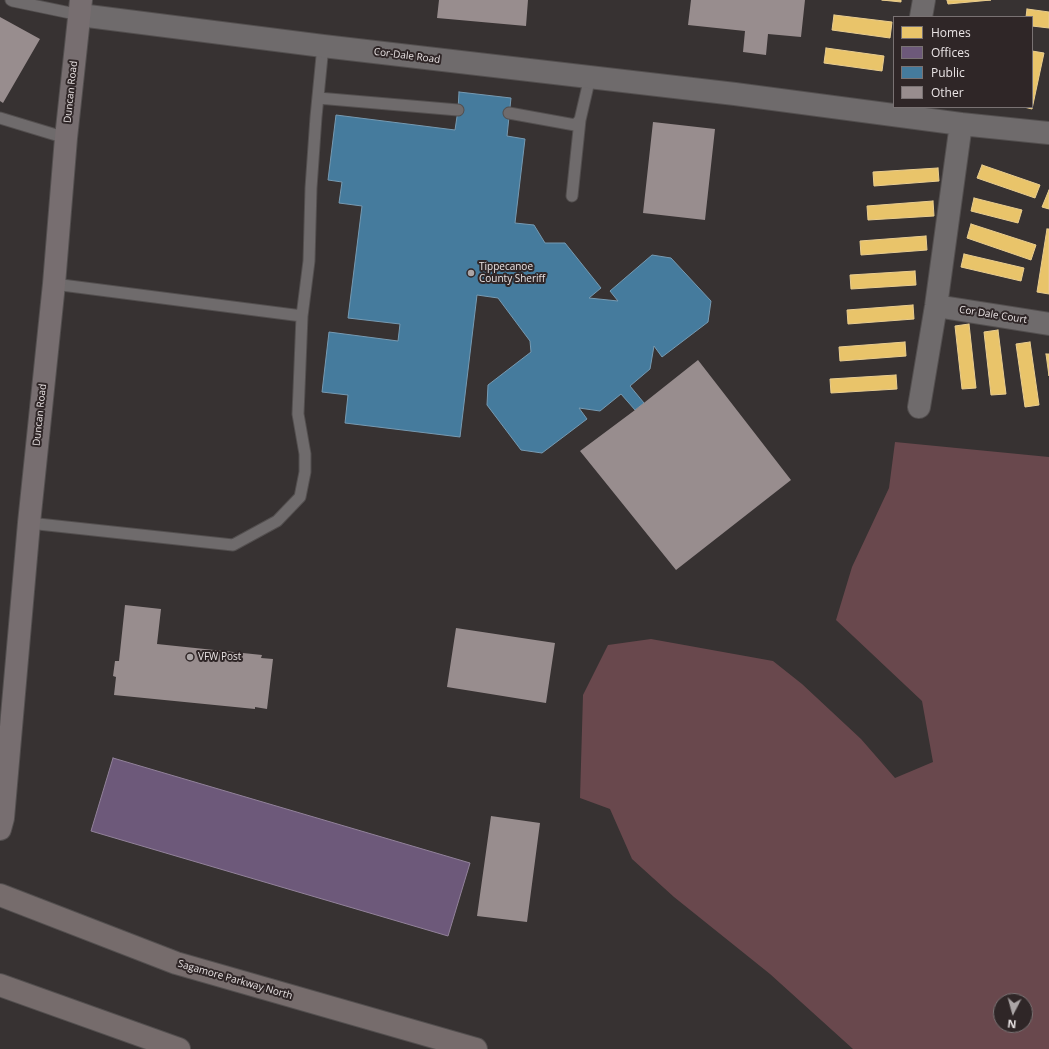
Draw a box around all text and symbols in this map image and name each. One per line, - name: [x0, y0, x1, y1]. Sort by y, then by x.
- legend: [893, 16, 1033, 108]
- text: Homes: [931, 24, 971, 41]
- text: Offices: [931, 44, 970, 61]
- street label: Cor-Dale Road: [373, 46, 441, 66]
- street label: Duncan Road: [62, 60, 80, 124]
- text: Public: [931, 64, 965, 81]
- text: Other: [931, 84, 964, 101]
- place label: Tippecanoe County Sheriff: [479, 261, 545, 284]
- marker: Tippecanoe County Sheriff: [466, 268, 476, 278]
- street label: Cor Dale Court: [958, 304, 1028, 326]
- street label: Duncan Road: [31, 383, 49, 447]
- place label: VFW Post: [198, 651, 241, 663]
- marker: VFW Post: [185, 652, 195, 662]
- street label: Sagamore Parkway North: [176, 958, 294, 1002]
- north arrow: [993, 993, 1033, 1033]
- text: N: [1007, 1017, 1017, 1032]

